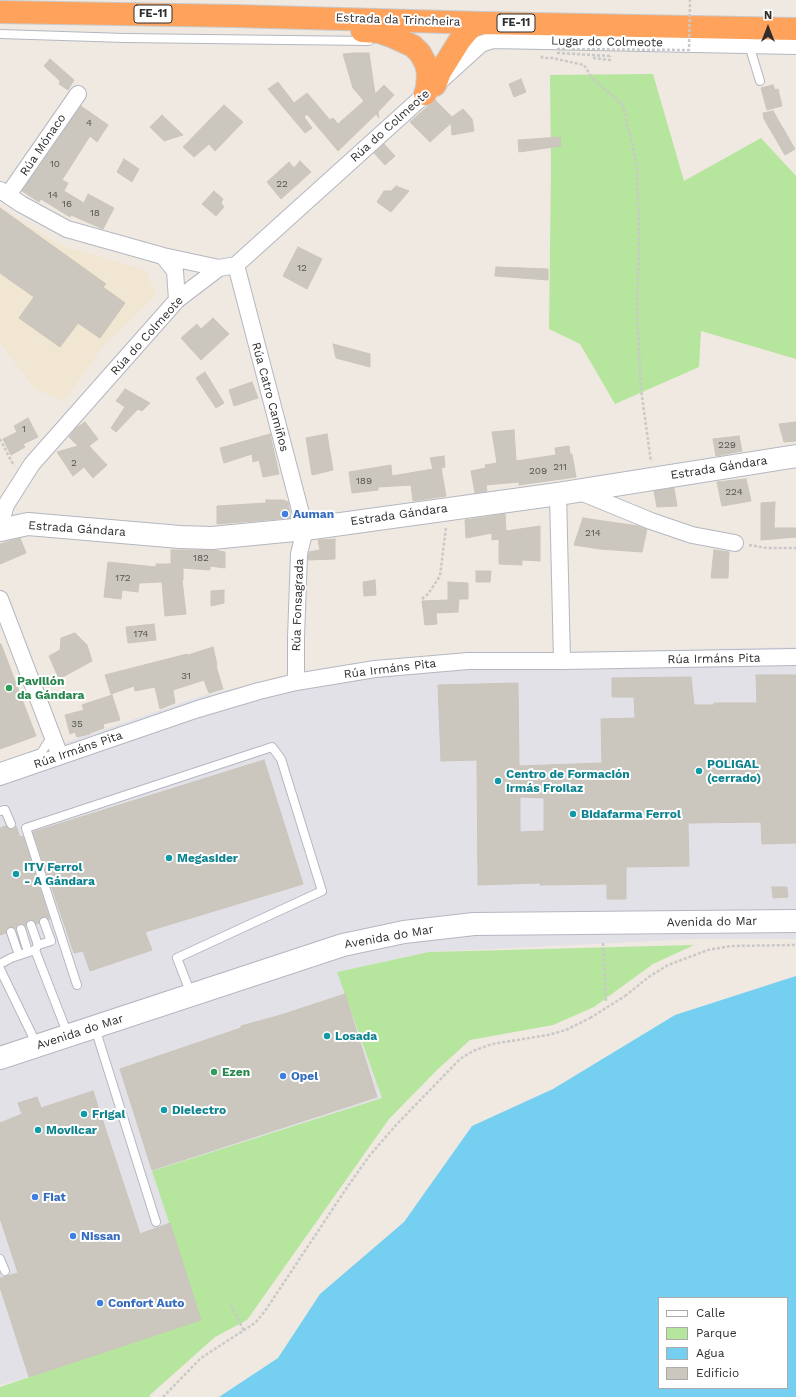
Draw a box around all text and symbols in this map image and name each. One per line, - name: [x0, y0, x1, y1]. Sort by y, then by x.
- road number: FE-11: [134, 5, 172, 23]
- north arrow: [748, 8, 788, 48]
- text: N: [764, 9, 772, 22]
- street label: Estrada da Trincheira: [335, 11, 461, 29]
- road number: FE-11: [497, 14, 535, 32]
- street label: Lugar do Colmeote: [551, 34, 663, 50]
- street label: Rúa do Colmeote: [347, 87, 433, 165]
- street label: Rúa Mónaco: [17, 111, 69, 179]
- house number: 4: [86, 117, 92, 129]
- house number: 10: [50, 158, 60, 170]
- house number: 22: [276, 178, 288, 190]
- house number: 14: [48, 189, 58, 201]
- house number: 16: [62, 198, 72, 210]
- house number: 18: [90, 207, 100, 219]
- house number: 12: [297, 262, 307, 274]
- street label: Rúa do Colmeote: [108, 293, 186, 379]
- street label: Rúa Catro Camiños: [248, 341, 292, 453]
- house number: 1: [22, 423, 26, 435]
- house number: 229: [718, 439, 736, 451]
- street label: Estrada Gándara: [670, 453, 768, 483]
- house number: 2: [71, 457, 77, 469]
- house number: 211: [553, 461, 567, 473]
- house number: 209: [529, 465, 547, 477]
- house number: 189: [356, 475, 372, 487]
- house number: 224: [725, 486, 743, 498]
- street label: Estrada Gándara: [350, 501, 448, 529]
- place label: Auman: [293, 507, 334, 521]
- marker: Auman: [280, 509, 290, 519]
- street label: Estrada Gándara: [28, 518, 126, 540]
- house number: 214: [585, 527, 601, 539]
- house number: 182: [193, 552, 209, 564]
- street label: Rúa Fonsagrada: [289, 558, 307, 652]
- house number: 172: [115, 572, 131, 584]
- house number: 174: [134, 628, 148, 640]
- street label: Rúa Irmáns Pita: [667, 651, 761, 667]
- street label: Rúa Irmáns Pita: [343, 656, 437, 682]
- house number: 31: [181, 670, 191, 682]
- place label: Pavillón da Gándara: [17, 674, 84, 702]
- marker: Pavillón da Gándara: [4, 683, 14, 693]
- house number: 35: [71, 718, 83, 730]
- street label: Rúa Irmáns Pita: [32, 728, 124, 772]
- place label: POLIGAL (cerrado): [707, 757, 761, 785]
- marker: POLIGAL (cerrado): [694, 766, 704, 776]
- place label: Centro de Formación Irmás Froilaz: [506, 767, 630, 795]
- marker: Centro de Formación Irmás Froilaz: [493, 776, 503, 786]
- place label: Bidafarma Ferrol: [581, 807, 681, 821]
- marker: Bidafarma Ferrol: [568, 809, 578, 819]
- place label: Megasider: [177, 851, 238, 865]
- marker: Megasider: [164, 853, 174, 863]
- place label: ITV Ferrol - A Gándara: [24, 860, 95, 888]
- marker: ITV Ferrol - A Gándara: [11, 869, 21, 879]
- street label: Avenida do Mar: [667, 914, 757, 930]
- street label: Avenida do Mar: [343, 922, 435, 952]
- street label: Avenida do Mar: [35, 1011, 125, 1053]
- place label: Losada: [335, 1029, 377, 1043]
- marker: Losada: [322, 1031, 332, 1041]
- place label: Ezen: [222, 1065, 250, 1079]
- marker: Ezen: [209, 1067, 219, 1077]
- place label: Opel: [291, 1069, 318, 1083]
- marker: Opel: [278, 1071, 288, 1081]
- place label: Dielectro: [172, 1103, 226, 1117]
- marker: Dielectro: [159, 1105, 169, 1115]
- place label: Frigal: [92, 1107, 125, 1121]
- marker: Frigal: [79, 1109, 89, 1119]
- place label: Movilcar: [46, 1123, 97, 1137]
- marker: Movilcar: [33, 1125, 43, 1135]
- place label: Fiat: [43, 1190, 66, 1204]
- marker: Fiat: [30, 1192, 40, 1202]
- place label: Nissan: [81, 1229, 121, 1243]
- marker: Nissan: [68, 1231, 78, 1241]
- place label: Confort Auto: [108, 1296, 184, 1310]
- legend: [658, 1297, 788, 1389]
- marker: Confort Auto: [95, 1298, 105, 1308]
- text: Calle: [696, 1306, 725, 1320]
- text: Parque: [696, 1326, 737, 1340]
- text: Agua: [696, 1346, 725, 1360]
- text: Edificio: [696, 1366, 739, 1380]

